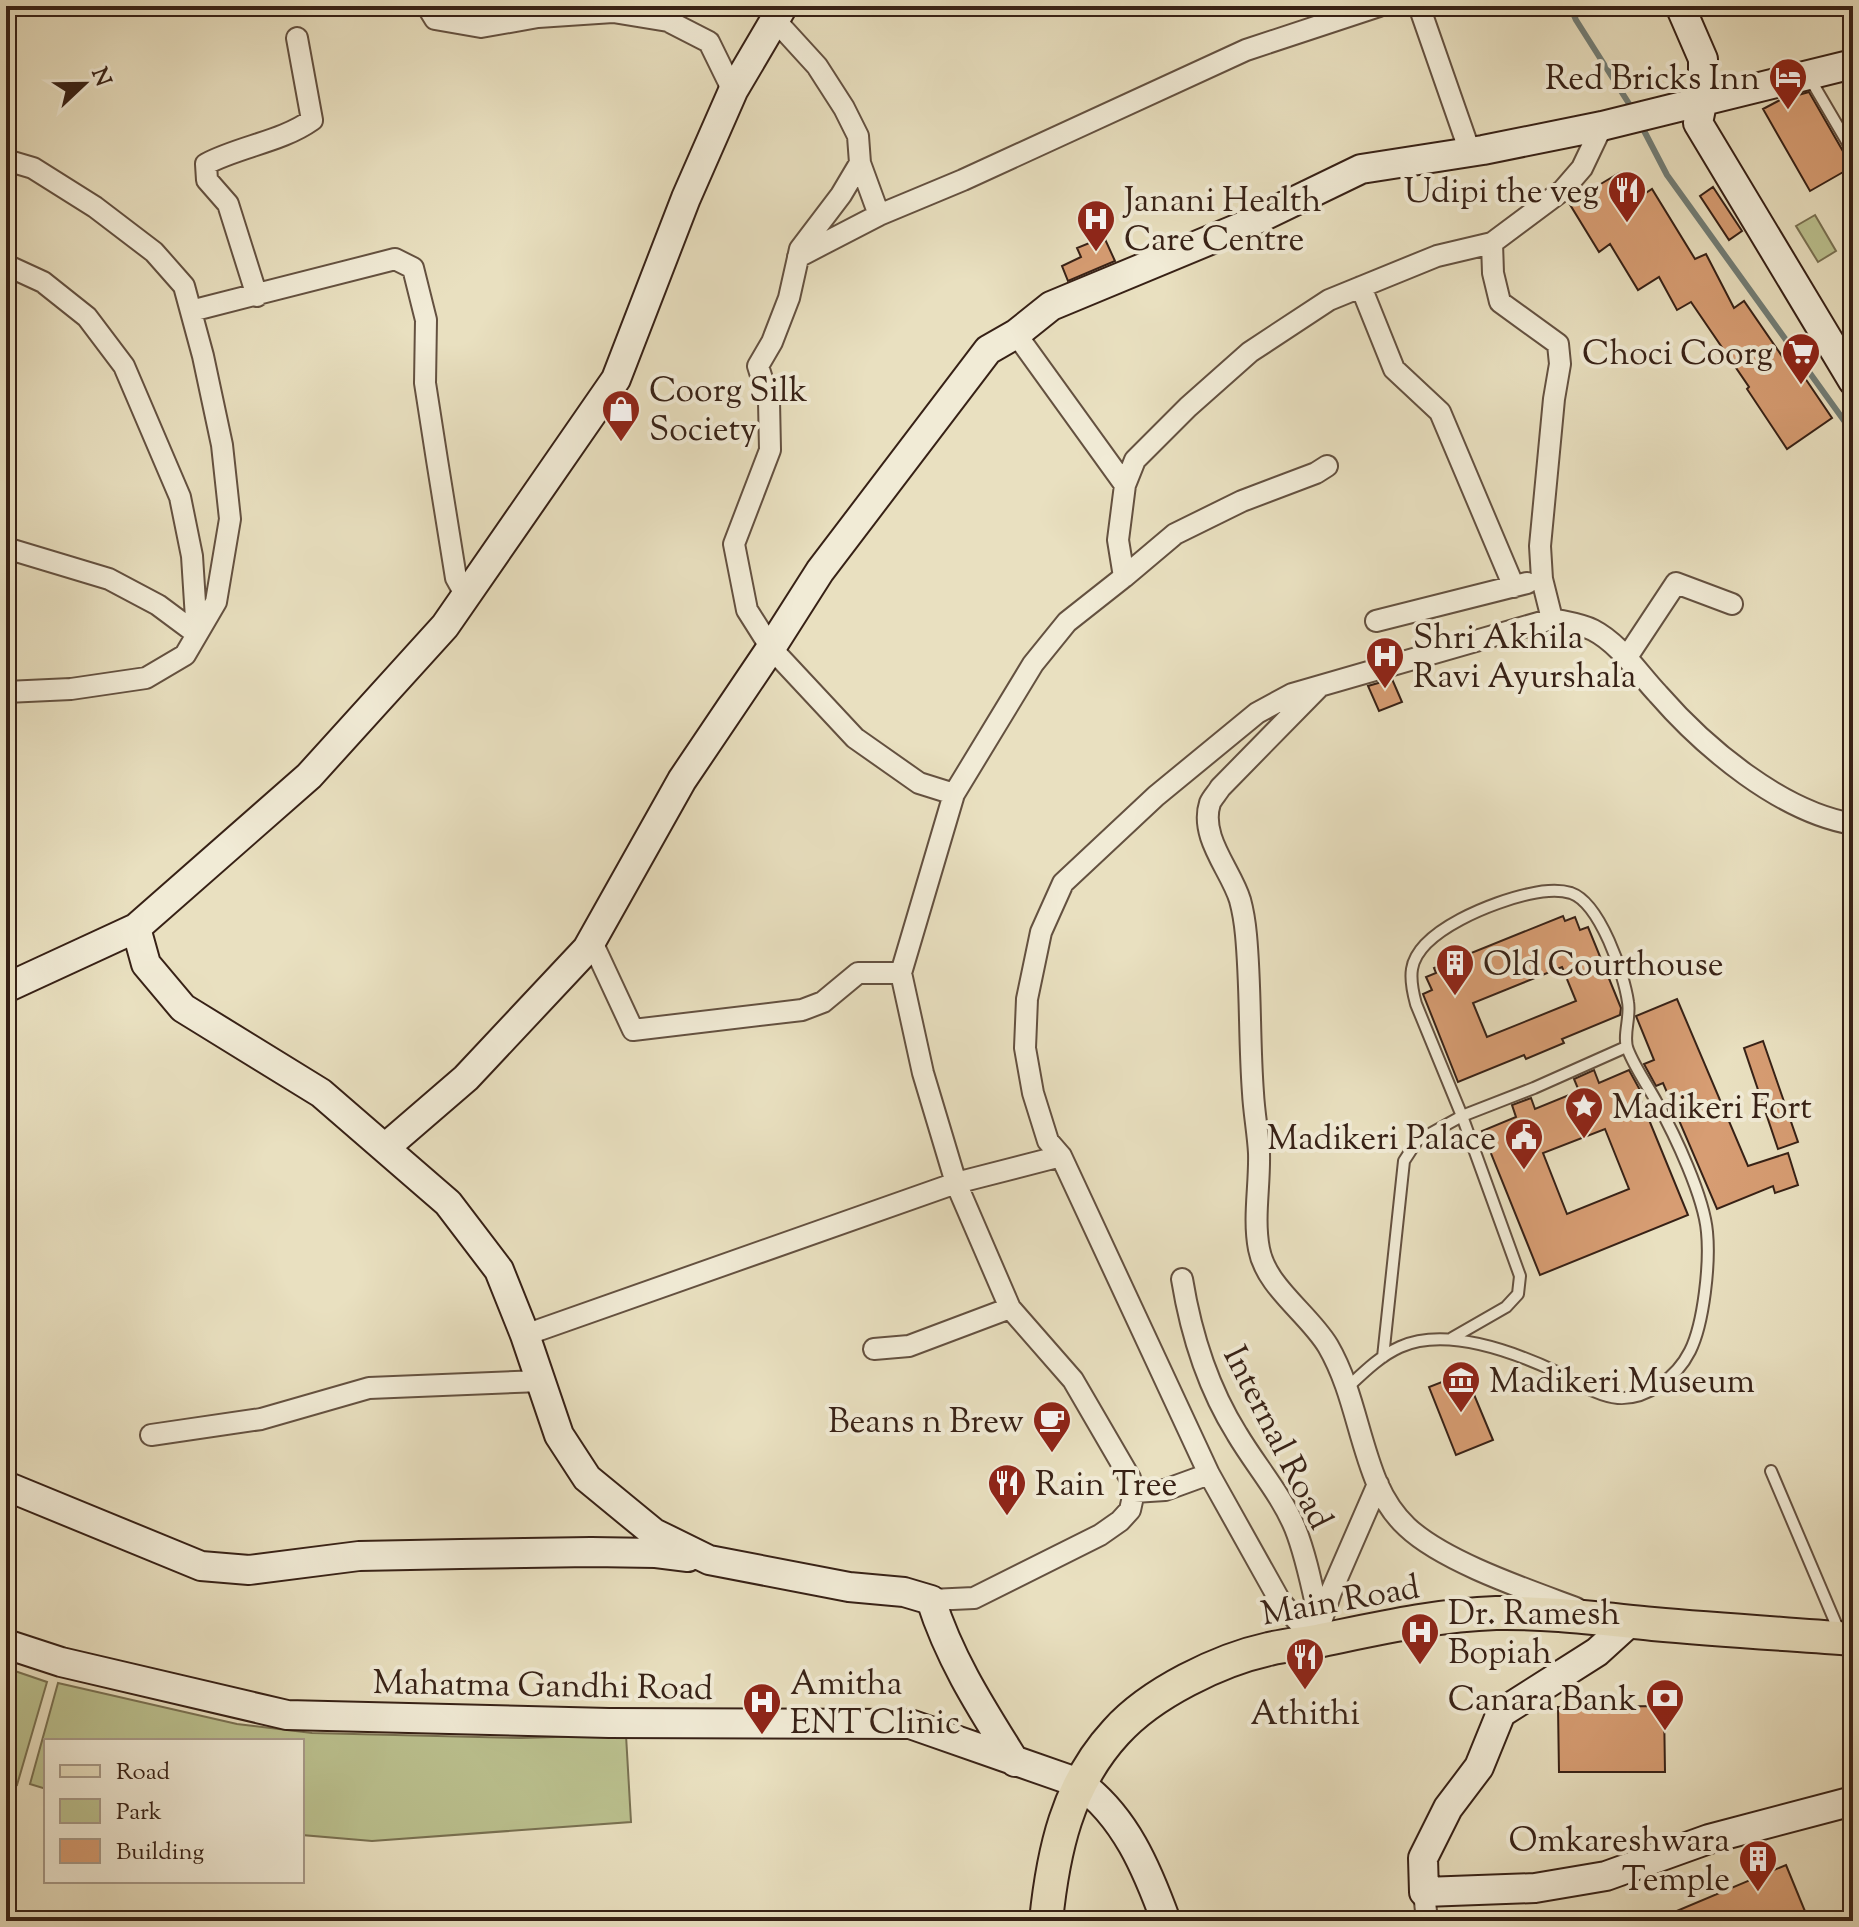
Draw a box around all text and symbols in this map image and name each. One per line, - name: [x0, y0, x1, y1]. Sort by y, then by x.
- north arrow: [44, 44, 124, 124]
- place label: Red Bricks Inn: [1545, 56, 1760, 105]
- hotel icon: Red Bricks Inn: [1767, 56, 1809, 111]
- text: N: [82, 63, 118, 92]
- place label: Udipi the veg: [1404, 169, 1599, 218]
- restaurant icon: Udipi the veg: [1606, 169, 1648, 224]
- place label: Janani Health Care Centre: [1122, 178, 1321, 266]
- hospital icon: Janani Health Care Centre: [1075, 198, 1117, 253]
- place label: Choci Coorg: [1582, 331, 1773, 380]
- supermarket icon: Choci Coorg: [1780, 331, 1822, 386]
- place label: Coorg Silk Society: [649, 368, 808, 456]
- shop icon: Coorg Silk Society: [600, 388, 642, 443]
- place label: Shri Akhila Ravi Ayurshala: [1413, 615, 1636, 703]
- hospital icon: Shri Akhila Ravi Ayurshala: [1364, 635, 1406, 690]
- building icon: Old Courthouse: [1434, 942, 1476, 997]
- place label: Old Courthouse: [1483, 942, 1724, 991]
- place icon: Madikeri Fort: [1563, 1085, 1605, 1140]
- place label: Madikeri Fort: [1612, 1085, 1812, 1134]
- place label: Madikeri Palace: [1267, 1116, 1496, 1165]
- public building icon: Madikeri Palace: [1503, 1116, 1545, 1171]
- street label: Internal Road: [1209, 1338, 1343, 1539]
- museum icon: Madikeri Museum: [1440, 1359, 1482, 1414]
- place label: Madikeri Museum: [1489, 1359, 1755, 1408]
- place label: Beans n Brew: [828, 1399, 1024, 1448]
- cafe icon: Beans n Brew: [1031, 1399, 1073, 1454]
- restaurant icon: Rain Tree: [986, 1462, 1028, 1517]
- place label: Rain Tree: [1035, 1462, 1177, 1511]
- street label: Main Road: [1257, 1564, 1424, 1640]
- place label: Dr. Ramesh Bopiah: [1448, 1591, 1620, 1679]
- hospital icon: Dr. Ramesh Bopiah: [1399, 1611, 1441, 1666]
- restaurant icon: Athithi: [1284, 1636, 1326, 1691]
- street label: Mahatma Gandhi Road: [372, 1660, 714, 1715]
- place label: Amitha ENT Clinic: [790, 1661, 960, 1749]
- place label: Canara Bank: [1448, 1677, 1637, 1726]
- bank icon: Canara Bank: [1644, 1677, 1686, 1732]
- hospital icon: Amitha ENT Clinic: [741, 1681, 783, 1736]
- place label: Athithi: [1250, 1691, 1360, 1740]
- legend: [44, 1739, 304, 1883]
- text: Road: [116, 1756, 170, 1790]
- text: Park: [116, 1796, 162, 1830]
- place label: Omkareshwara Temple: [1509, 1818, 1730, 1906]
- text: Building: [116, 1836, 205, 1870]
- building icon: Omkareshwara Temple: [1737, 1838, 1779, 1893]

